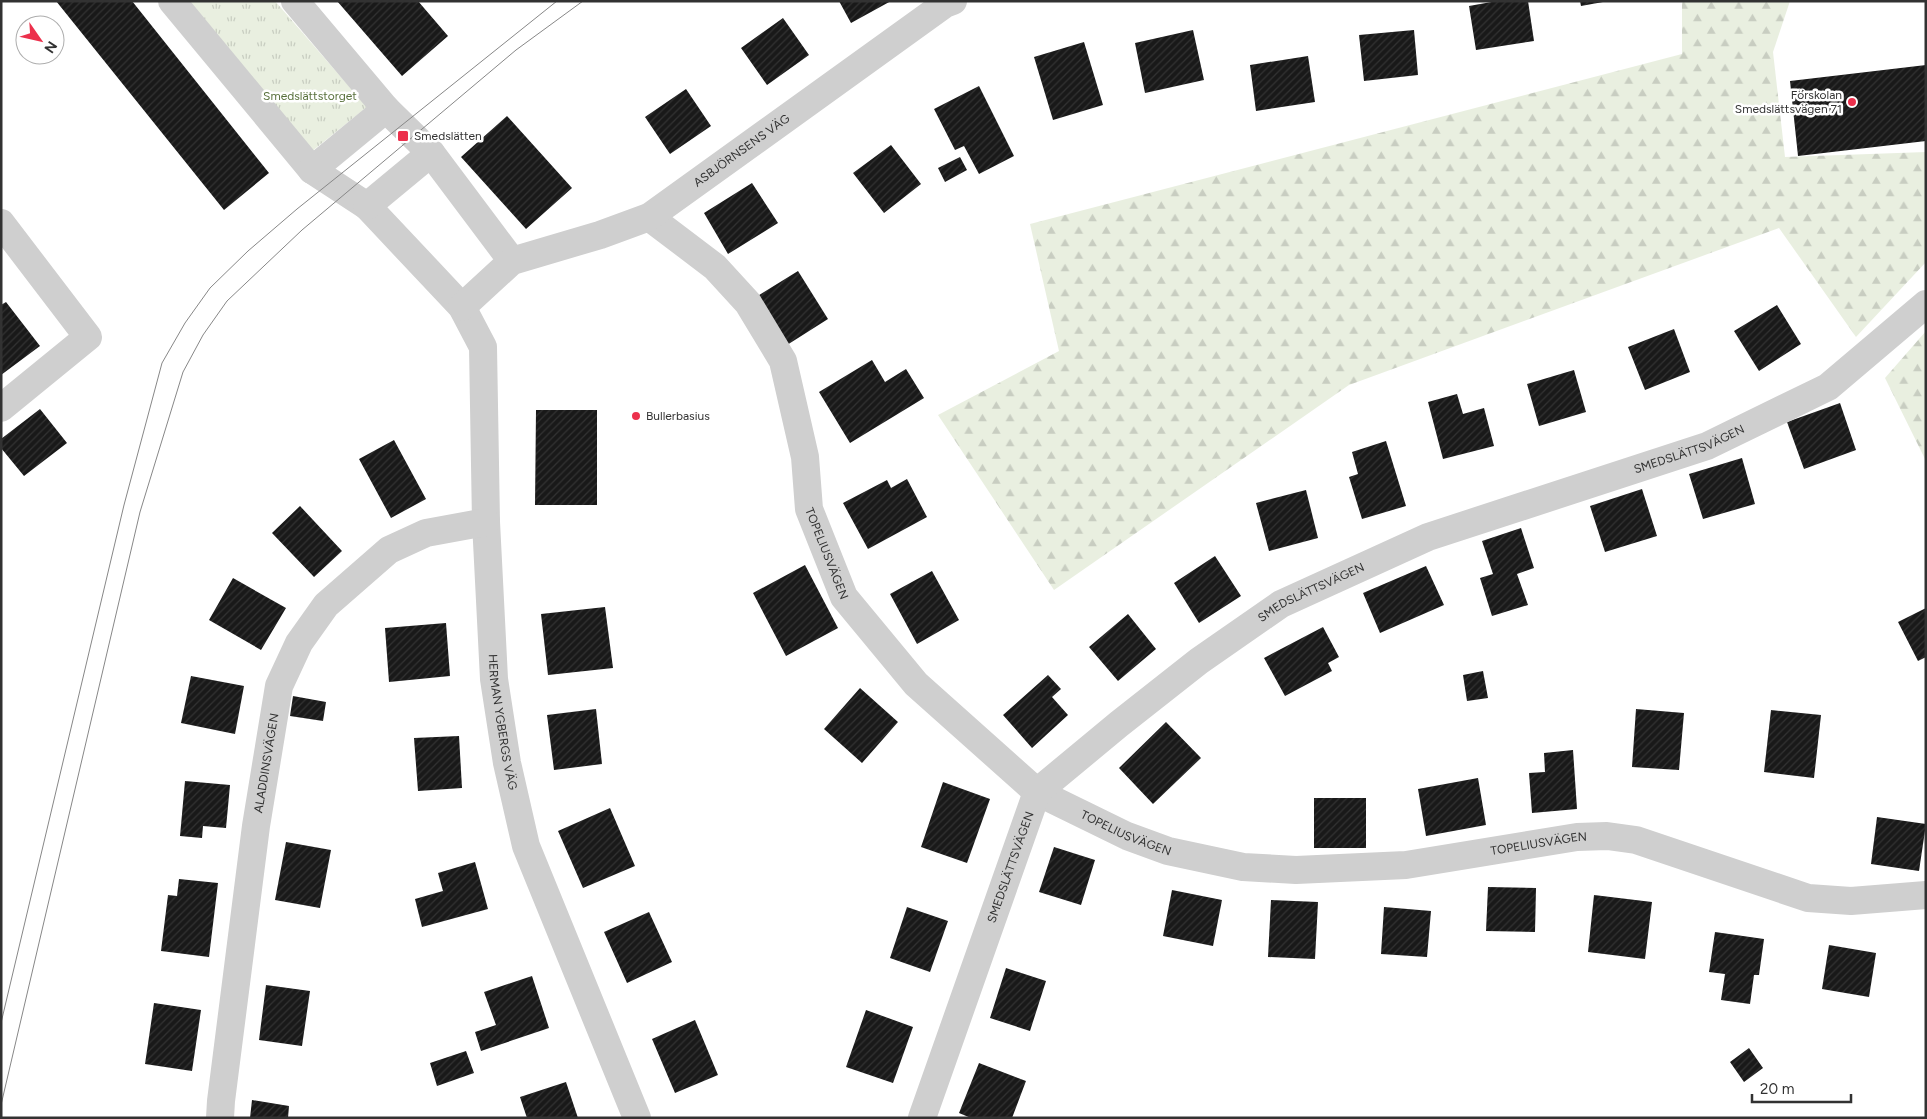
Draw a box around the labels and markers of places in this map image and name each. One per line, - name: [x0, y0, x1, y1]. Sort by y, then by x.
- place label: Förskolan Smedslättsvägen 71: [1735, 88, 1842, 116]
- marker: Förskolan Smedslättsvägen 71: [1846, 96, 1858, 108]
- marker: Smedslätten: [396, 129, 410, 143]
- place label: Smedslätten: [414, 129, 482, 143]
- place label: Bullerbasius: [646, 409, 710, 423]
- marker: Bullerbasius: [630, 410, 642, 422]

